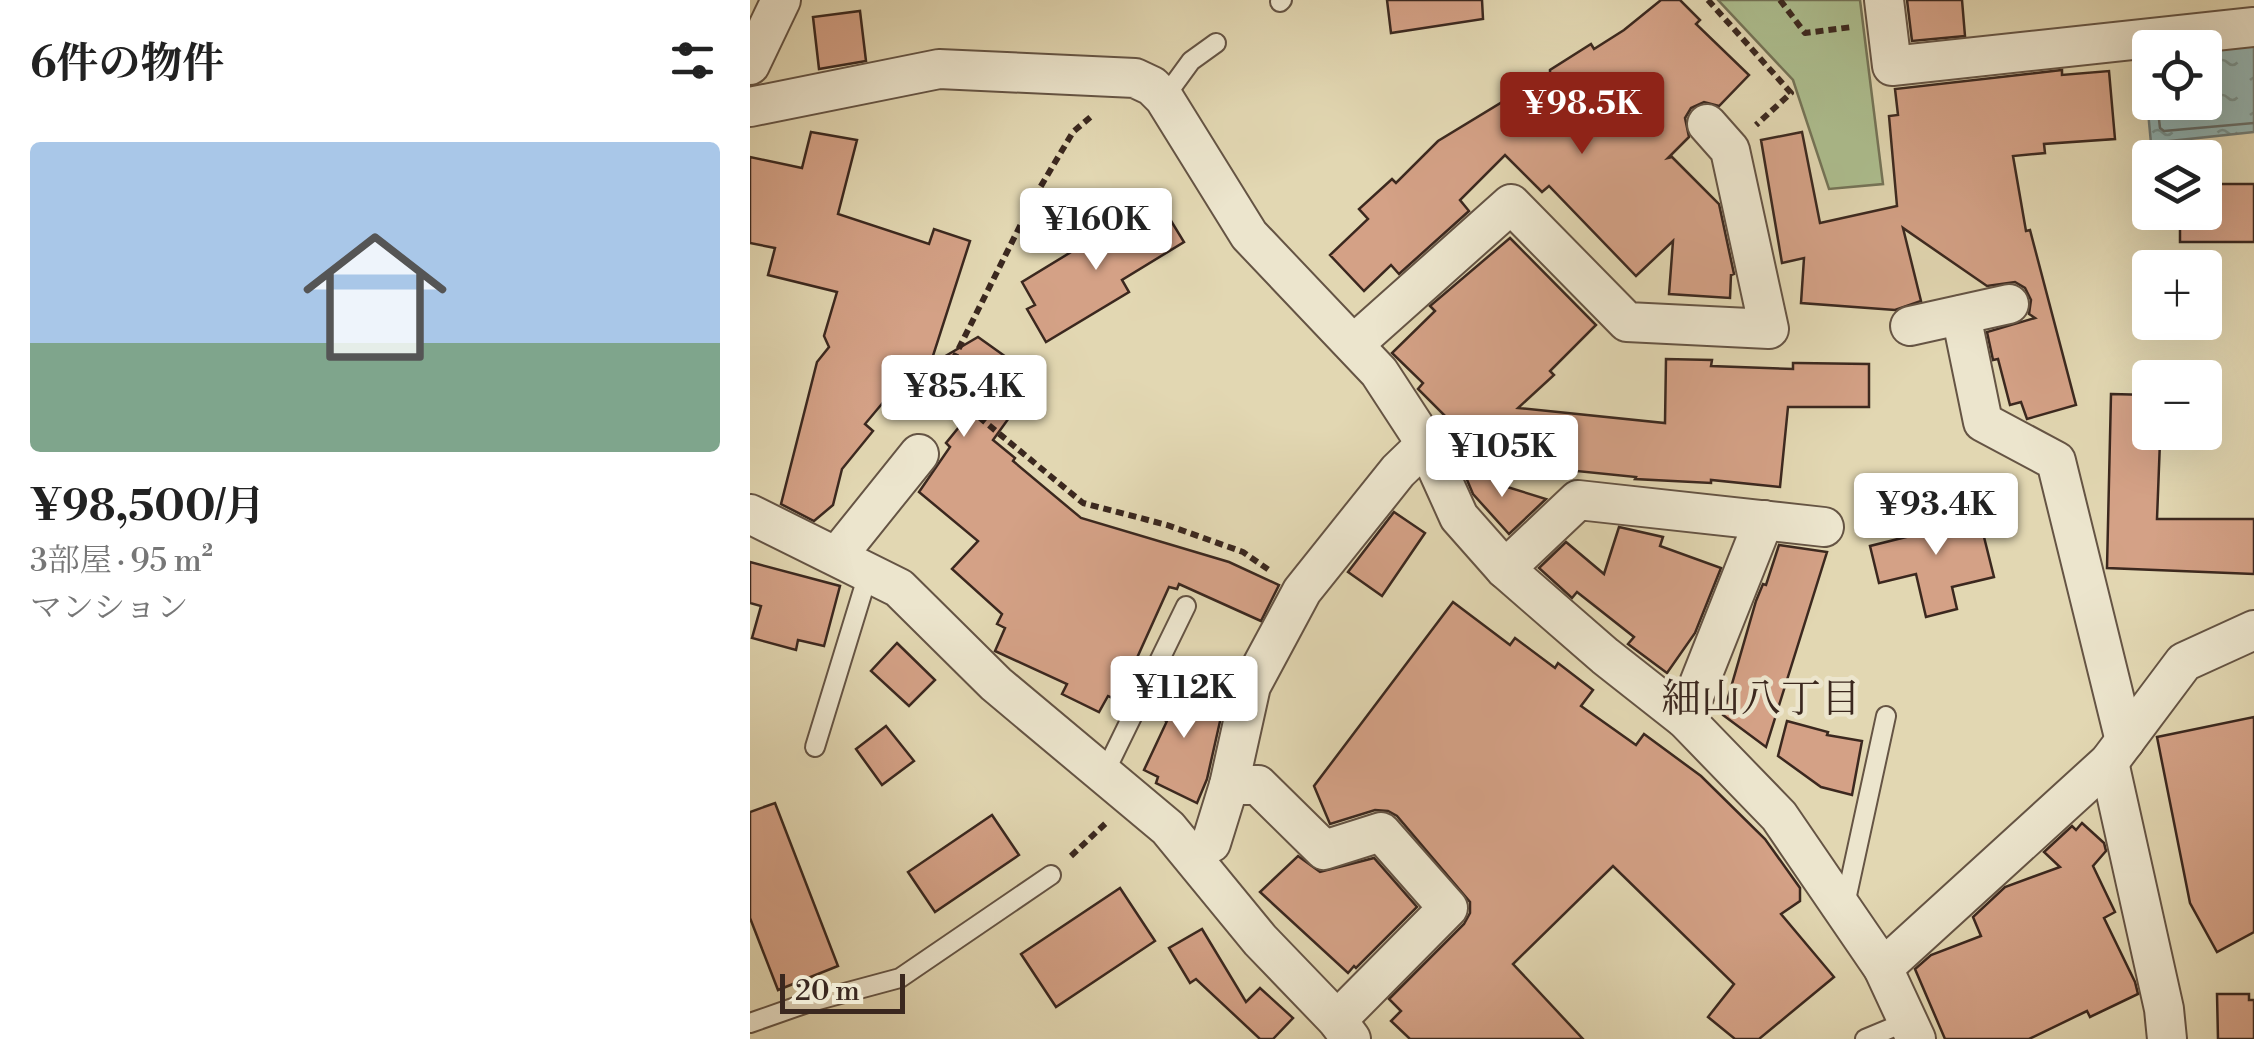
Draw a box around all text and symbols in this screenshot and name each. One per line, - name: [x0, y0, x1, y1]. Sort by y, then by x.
- map controls: [2132, 30, 2222, 450]
- button: locate: [2132, 30, 2222, 120]
- icon: filters: [665, 33, 720, 88]
- text: 6件の物件: [30, 38, 224, 91]
- pin: ¥98.5K: [1501, 72, 1663, 157]
- text: ¥98.5K: [1522, 84, 1642, 124]
- button: layers: [2132, 140, 2222, 230]
- pin: ¥160K: [1026, 188, 1166, 273]
- text: ¥160K: [1042, 200, 1150, 240]
- icon: home: [285, 207, 465, 387]
- button: +: [2132, 250, 2222, 340]
- pin: ¥85.4K: [883, 355, 1045, 440]
- button: −: [2132, 360, 2222, 450]
- text: ¥85.4K: [904, 367, 1024, 407]
- pin: ¥105K: [1432, 415, 1572, 500]
- text: ¥105K: [1448, 427, 1556, 467]
- pin: ¥93.4K: [1855, 473, 2017, 558]
- text: ¥98,500/月: [30, 481, 265, 534]
- text: ¥93.4K: [1876, 485, 1996, 525]
- text: 3部屋 · 95 m²: [30, 541, 213, 581]
- text: マンション: [30, 588, 189, 628]
- pin: ¥112K: [1114, 656, 1254, 741]
- text: ¥112K: [1133, 668, 1235, 708]
- district label: 細山八丁目: [1661, 675, 1861, 725]
- scale bar: [780, 969, 905, 1014]
- text: 20 m: [795, 974, 860, 1009]

